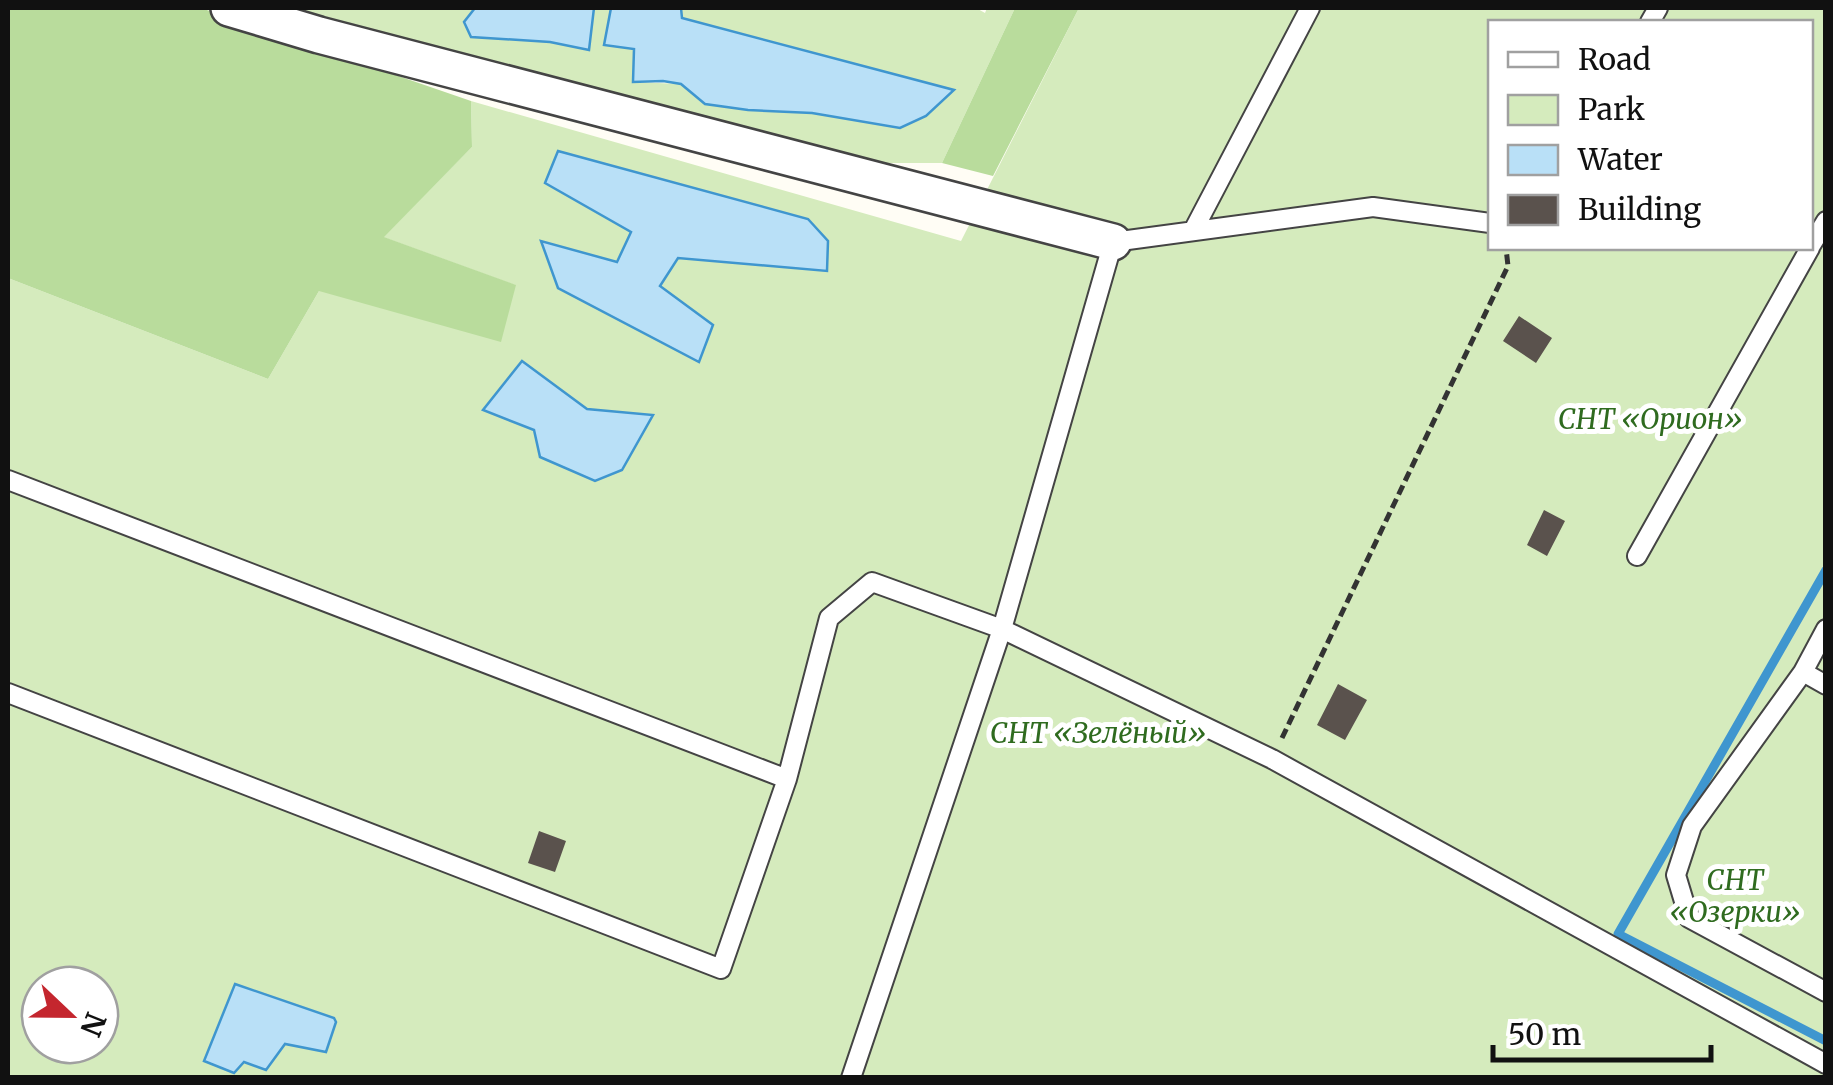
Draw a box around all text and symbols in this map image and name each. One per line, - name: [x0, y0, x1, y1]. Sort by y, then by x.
- legend: [1488, 20, 1813, 250]
- text: Road: [1578, 40, 1651, 78]
- text: Park: [1578, 90, 1645, 128]
- text: Water: [1577, 140, 1663, 178]
- text: Building: [1578, 190, 1701, 228]
- park label: СНТ «Орион»: [1558, 401, 1742, 437]
- park label: СНТ «Зелёный»: [990, 715, 1206, 751]
- park label: СНТ «Озерки»: [1669, 862, 1801, 930]
- north arrow: [20, 965, 120, 1065]
- scale bar: [1493, 1000, 1710, 1062]
- text: N: [72, 1007, 114, 1041]
- text: 50 m: [1508, 1015, 1581, 1053]

